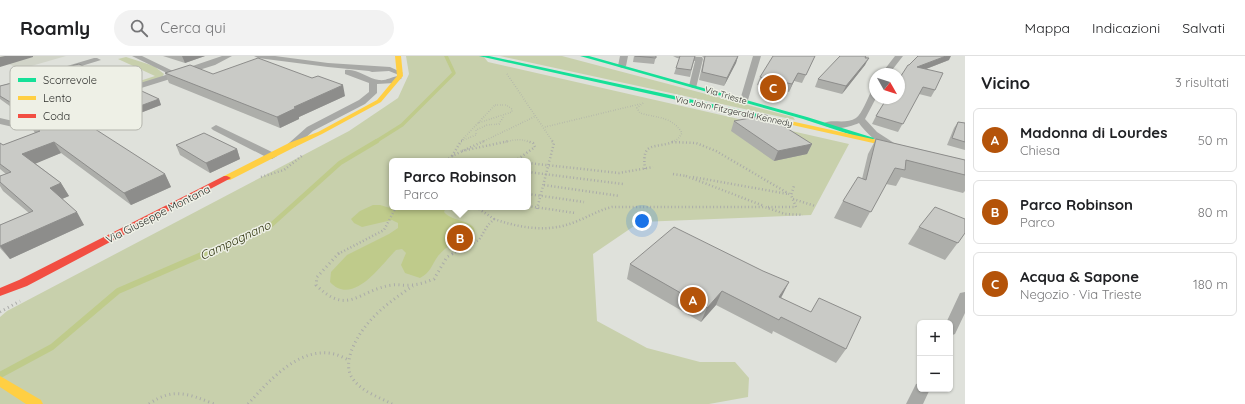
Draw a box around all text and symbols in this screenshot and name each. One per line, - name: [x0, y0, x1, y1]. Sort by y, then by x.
- search box: [114, 10, 394, 46]
- text: Roamly: [20, 16, 90, 40]
- icon: search: [128, 17, 150, 39]
- text: Cerca qui: [160, 18, 226, 37]
- text: Mappa: [1025, 19, 1070, 37]
- text: Indicazioni: [1092, 19, 1160, 37]
- text: Salvati: [1182, 19, 1225, 37]
- legend: [10, 66, 142, 130]
- north arrow: [869, 68, 905, 104]
- text: Vicino: [981, 72, 1030, 93]
- text: Scorrevole: [43, 73, 97, 87]
- pin: C: [760, 73, 786, 103]
- text: 3 risultati: [1175, 74, 1229, 90]
- street label: Via Trieste: [704, 84, 748, 106]
- text: Lento: [43, 91, 72, 105]
- street label: Via John Fitzgerald Kennedy: [674, 93, 794, 129]
- text: Coda: [43, 109, 70, 123]
- text: Madonna di Lourdes: [1020, 123, 1167, 142]
- text: A: [991, 132, 999, 148]
- text: 50 m: [1198, 132, 1228, 148]
- text: Chiesa: [1020, 142, 1060, 158]
- popup: [389, 158, 531, 210]
- text: Parco Robinson: [404, 167, 516, 186]
- street label: Via Giuseppe Montana: [104, 182, 212, 246]
- text: Parco: [404, 186, 438, 202]
- text: Parco Robinson: [1020, 195, 1133, 214]
- text: B: [991, 204, 999, 220]
- text: 80 m: [1198, 204, 1228, 220]
- your location: [632, 211, 652, 231]
- text: Parco: [1020, 214, 1055, 230]
- water label: Campagnano: [197, 217, 274, 263]
- pin: B: [447, 223, 473, 253]
- text: Acqua & Sapone: [1020, 267, 1139, 286]
- text: C: [991, 276, 999, 292]
- text: 180 m: [1193, 276, 1228, 292]
- pin: A: [680, 285, 706, 315]
- text: Negozio · Via Trieste: [1020, 286, 1142, 302]
- map controls: [917, 320, 953, 392]
- button: +: [917, 320, 953, 356]
- button: −: [917, 356, 953, 392]

